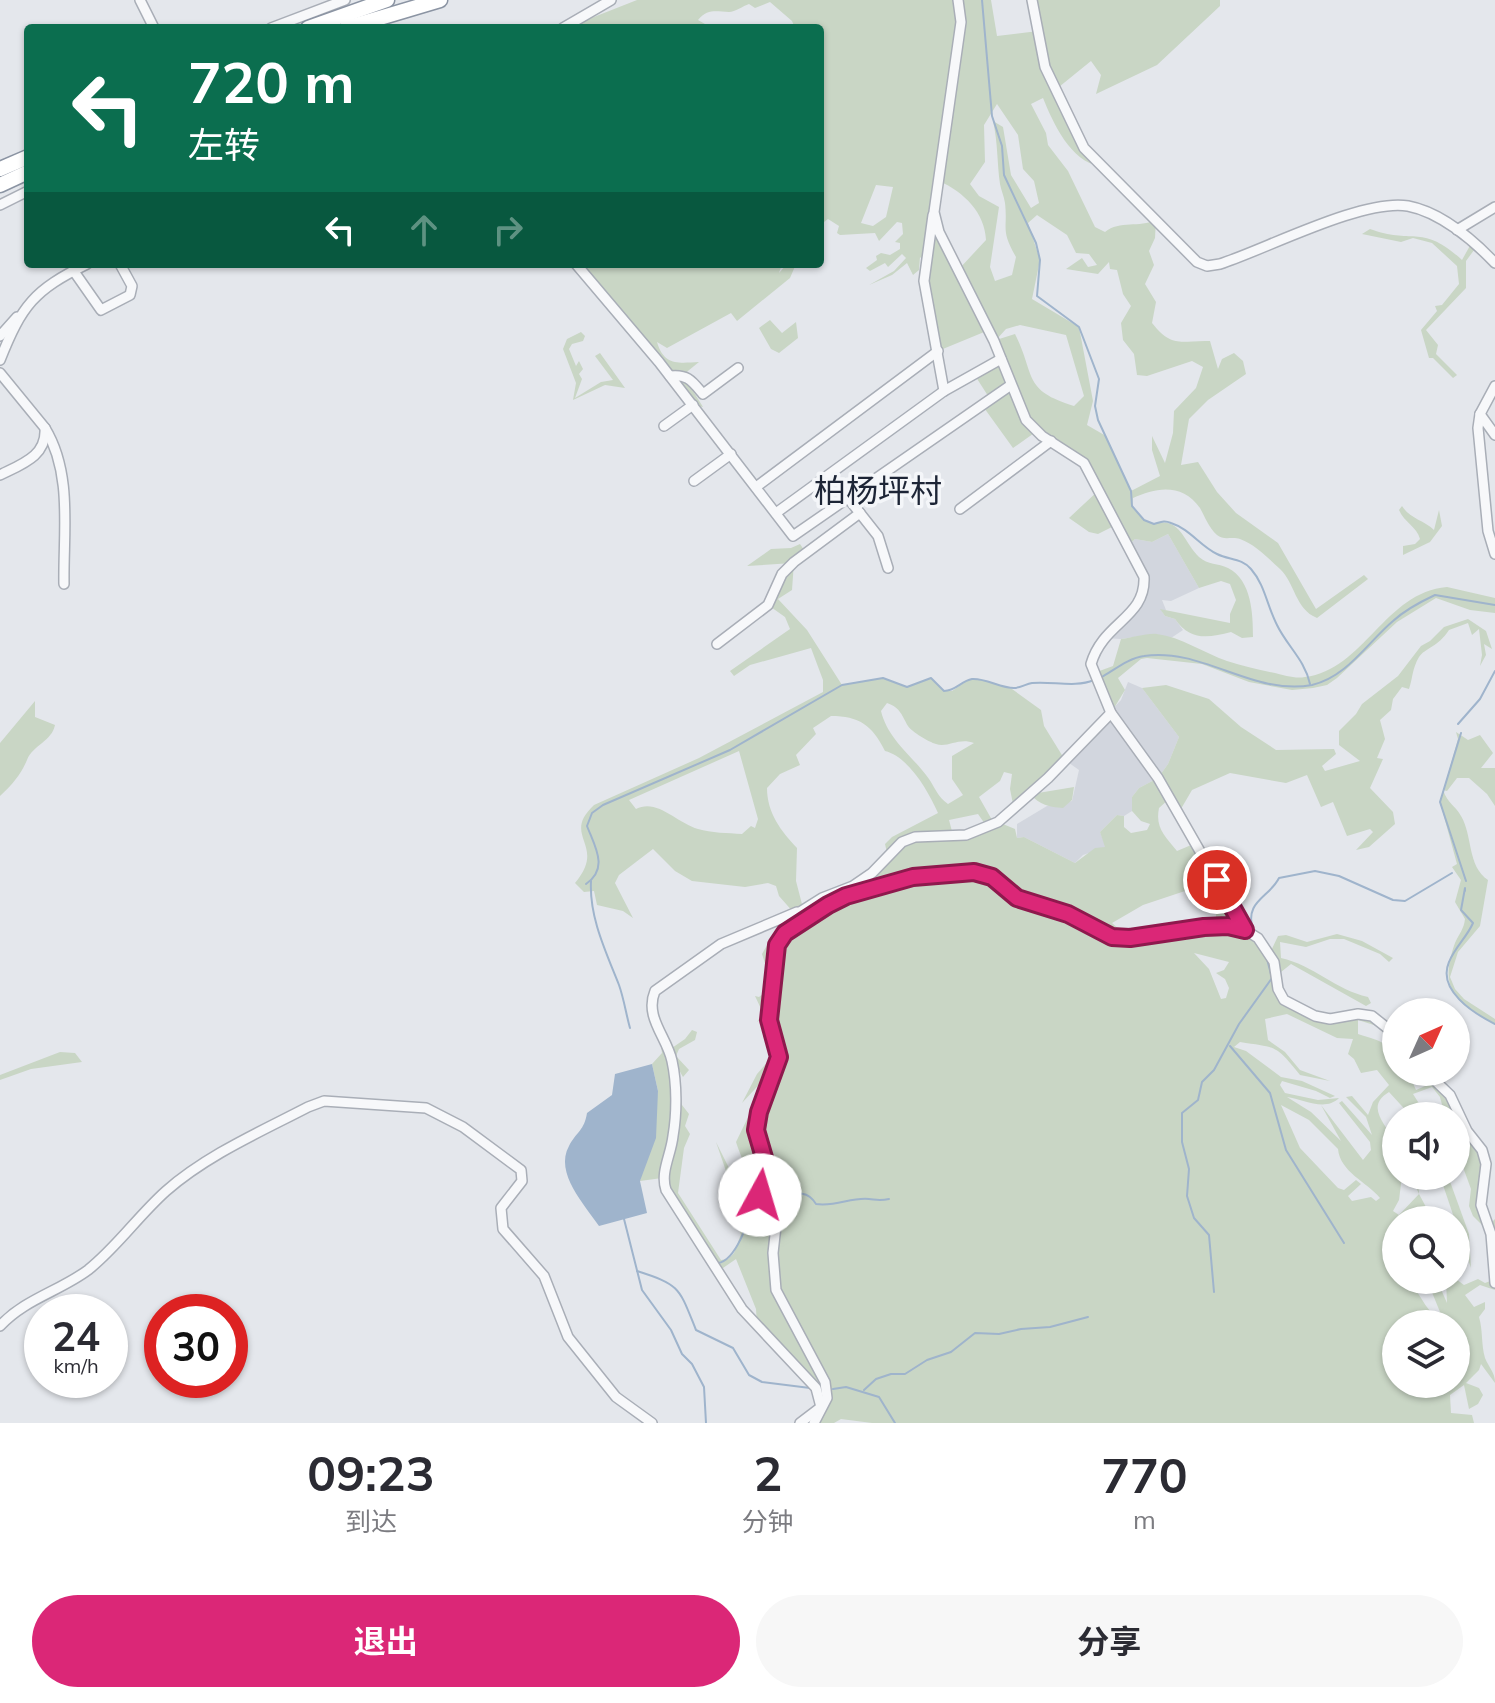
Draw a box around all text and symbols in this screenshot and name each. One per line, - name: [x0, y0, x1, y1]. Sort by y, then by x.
- text: 720 m: [188, 47, 355, 117]
- icon: left: [56, 56, 160, 160]
- text: 左转: [188, 122, 260, 167]
- icon: left: [318, 208, 362, 252]
- icon: ahead: [402, 208, 446, 252]
- icon: right: [486, 208, 530, 252]
- district label: 柏杨坪村: [814, 470, 942, 510]
- pin: [1183, 846, 1251, 914]
- icon: arrive: [1195, 858, 1239, 902]
- north arrow: [1382, 998, 1470, 1086]
- map controls: [1382, 998, 1470, 1398]
- button: sound: [1382, 1102, 1470, 1190]
- position arrow: [718, 1153, 802, 1237]
- button: search: [1382, 1206, 1470, 1294]
- speed limit sign: 30: [144, 1294, 248, 1398]
- button: layers: [1382, 1310, 1470, 1398]
- text: 24: [52, 1311, 100, 1361]
- text: km/h: [53, 1353, 99, 1378]
- text: 09:23: [307, 1443, 434, 1503]
- text: 2: [753, 1443, 782, 1503]
- text: 770: [1101, 1445, 1188, 1505]
- text: m: [1133, 1503, 1156, 1536]
- text: 到达: [345, 1505, 397, 1538]
- text: 分钟: [742, 1505, 794, 1538]
- button: 退出: [32, 1595, 740, 1687]
- button: 分享: [756, 1595, 1463, 1687]

